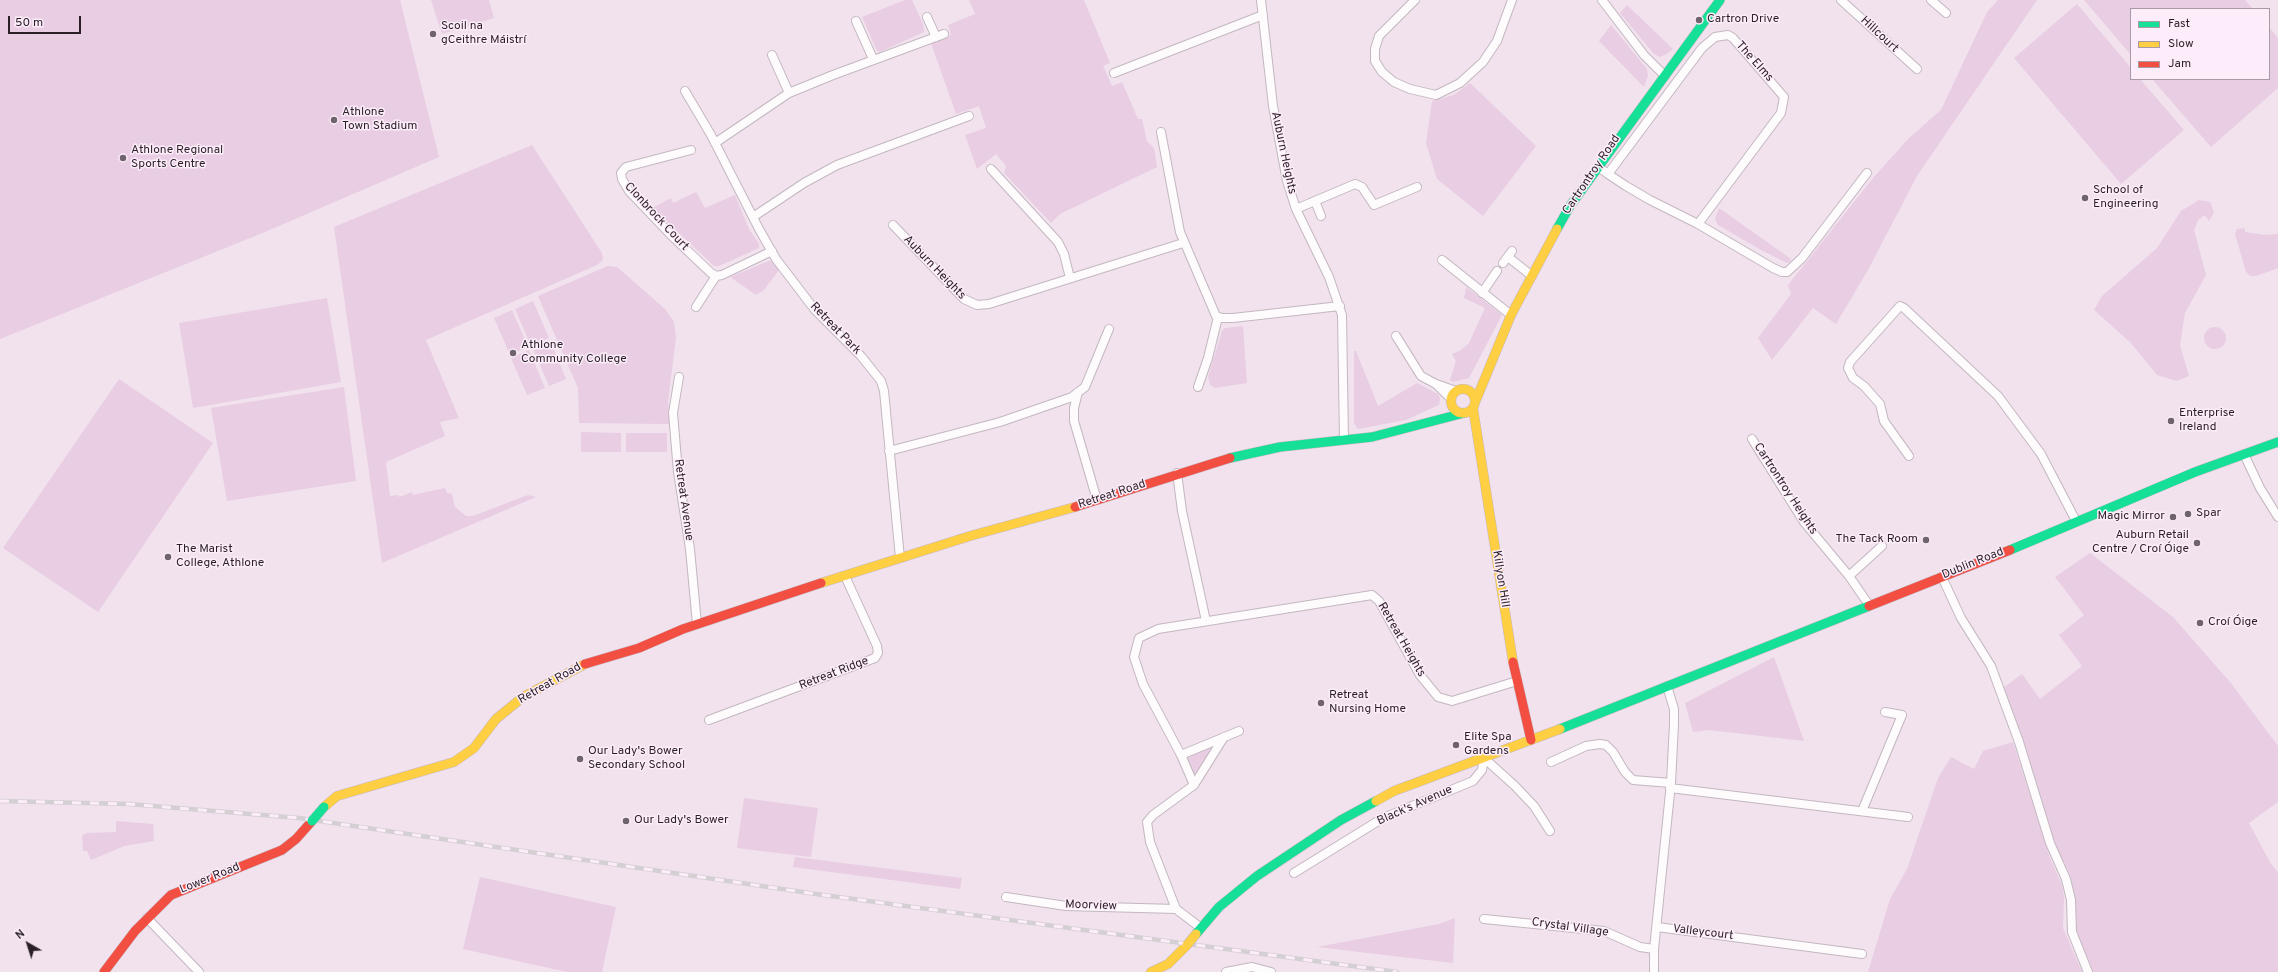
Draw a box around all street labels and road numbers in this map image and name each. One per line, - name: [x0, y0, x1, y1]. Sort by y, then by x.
- street label: Hillcourt: [1857, 14, 1901, 56]
- street label: The Elms: [1732, 39, 1776, 85]
- street label: Auburn Heights: [1267, 110, 1299, 196]
- street label: Cartrontroy Road: [1560, 133, 1624, 217]
- street label: Clonbrock Court: [621, 180, 691, 254]
- street label: Auburn Heights: [900, 233, 968, 303]
- street label: Retreat Park: [807, 300, 863, 358]
- street label: Cartrontroy Heights: [1750, 441, 1820, 537]
- street label: Retreat Avenue: [670, 458, 696, 542]
- street label: Retreat Road: [1076, 477, 1148, 513]
- street label: Dublin Road: [1940, 545, 2006, 583]
- street label: Killyon Hill: [1488, 549, 1512, 609]
- street label: Retreat Heights: [1374, 600, 1428, 680]
- street label: Retreat Ridge: [797, 654, 871, 694]
- street label: Retreat Road: [516, 660, 584, 708]
- street label: Black's Avenue: [1375, 783, 1455, 829]
- street label: Lower Road: [178, 860, 242, 898]
- street label: Moorview: [1065, 898, 1117, 914]
- street label: Crystal Village: [1531, 915, 1609, 941]
- street label: Valleycourt: [1672, 922, 1734, 944]

